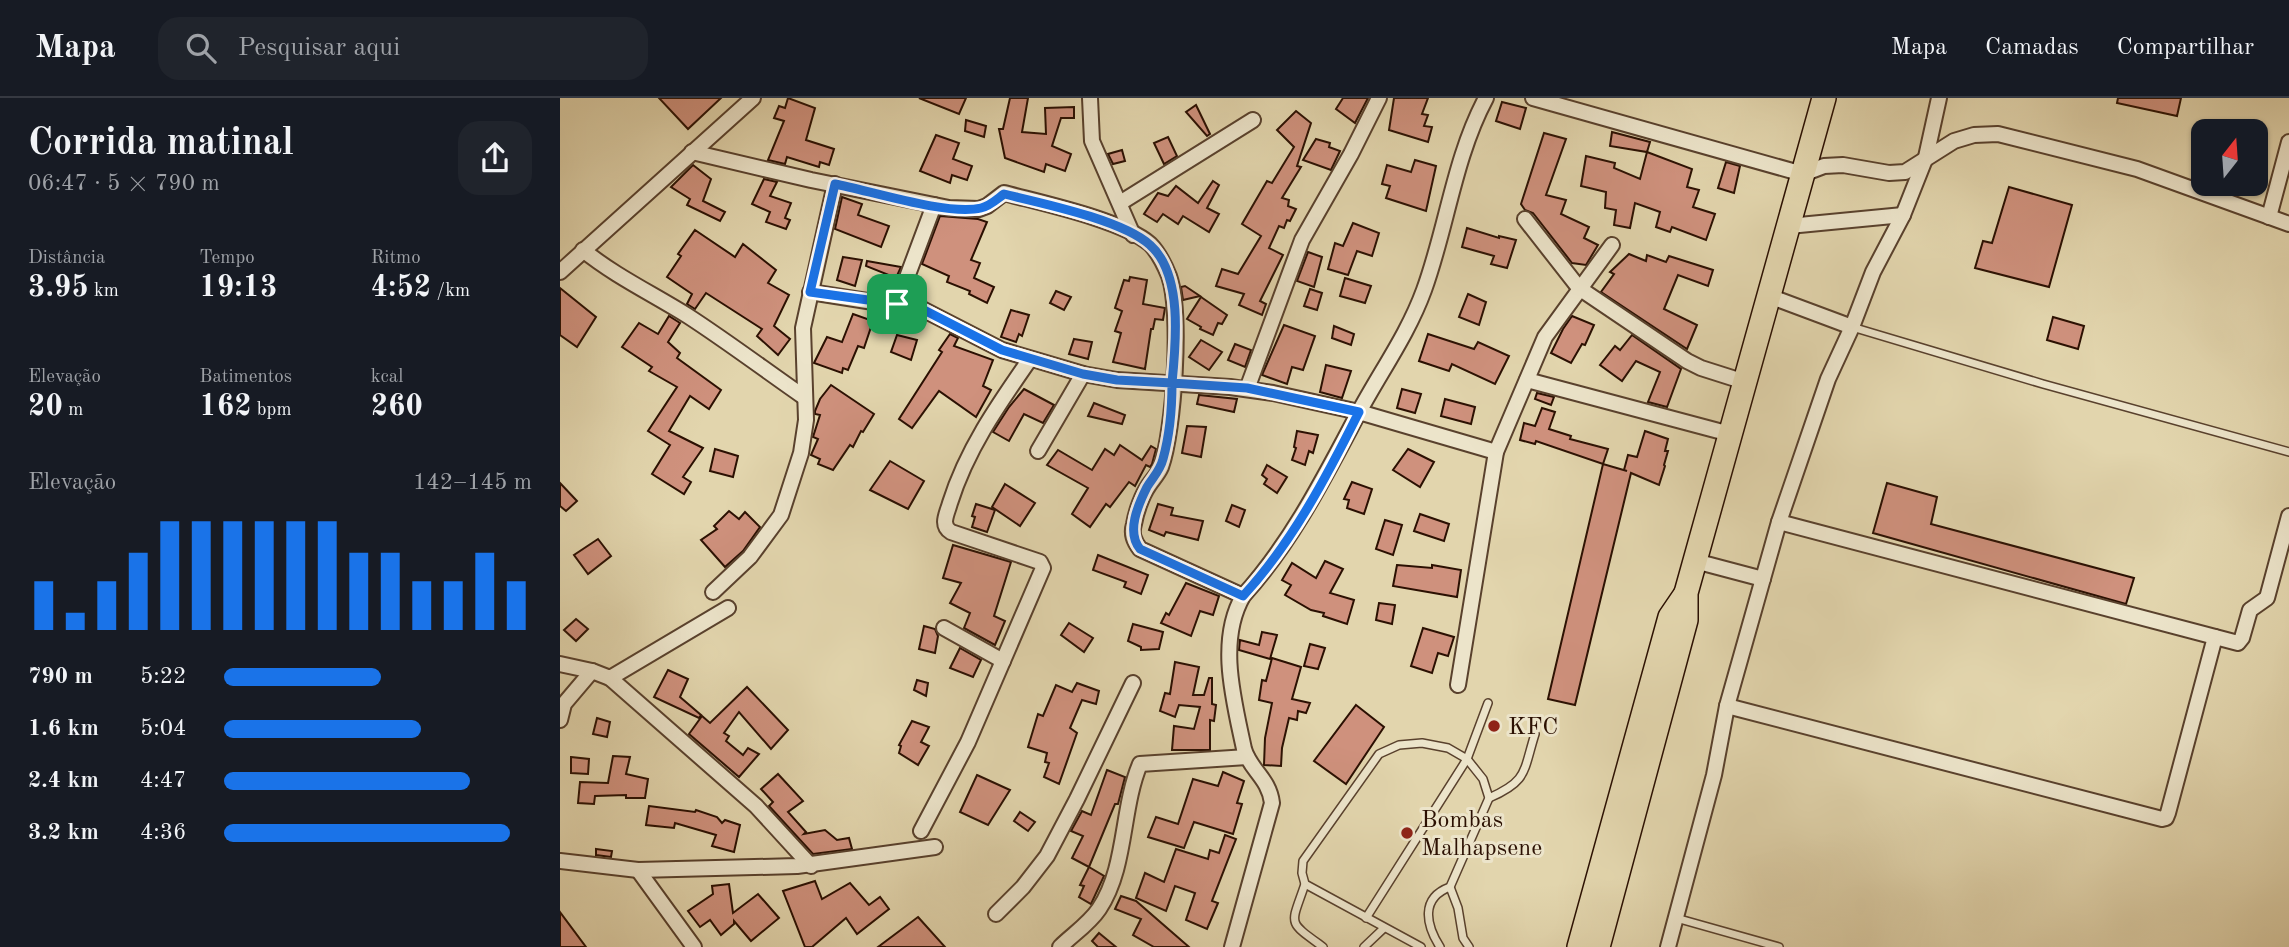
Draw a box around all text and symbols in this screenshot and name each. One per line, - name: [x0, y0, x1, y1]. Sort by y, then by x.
- search box: [158, 17, 648, 80]
- icon: search: [182, 29, 220, 67]
- text: Mapa: [35, 32, 116, 65]
- text: Pesquisar aqui: [238, 35, 400, 61]
- text: Mapa: [1891, 36, 1947, 60]
- text: Camadas: [1985, 36, 2079, 60]
- text: Compartilhar: [2117, 36, 2254, 60]
- north arrow: [2191, 119, 2268, 196]
- map controls: [2191, 119, 2268, 196]
- button: share: [458, 121, 532, 195]
- text: Corrida matinal: [28, 125, 294, 163]
- text: 06:47 · 5 × 790 m: [28, 172, 220, 195]
- text: Distância: [28, 249, 105, 268]
- text: Tempo: [199, 249, 255, 268]
- text: Ritmo: [371, 249, 421, 268]
- text: 3.95: [28, 273, 89, 303]
- text: 19:13: [199, 273, 277, 303]
- text: 4:52: [371, 273, 431, 303]
- pin: [867, 274, 927, 334]
- text: km: [89, 282, 119, 301]
- text: /km: [431, 282, 470, 301]
- icon: arrive: [878, 285, 916, 323]
- text: Elevação: [28, 368, 101, 387]
- text: Batimentos: [199, 368, 292, 387]
- text: kcal: [371, 368, 403, 387]
- text: 20: [28, 392, 63, 422]
- text: 162: [199, 392, 252, 422]
- text: 260: [371, 392, 423, 422]
- text: m: [63, 401, 83, 420]
- text: bpm: [252, 401, 292, 420]
- text: Elevação: [28, 471, 116, 494]
- text: 142–145 m: [413, 471, 532, 494]
- text: 790 m: [28, 665, 93, 688]
- text: 5:22: [140, 665, 186, 688]
- place label: KFC: [1508, 716, 1558, 740]
- text: 1.6 km: [28, 717, 99, 740]
- text: 5:04: [140, 717, 186, 740]
- marker: KFC: [1486, 718, 1502, 734]
- text: 2.4 km: [28, 769, 99, 792]
- text: 4:47: [140, 769, 186, 792]
- place label: Bombas Malhapsene: [1421, 809, 1542, 861]
- text: 3.2 km: [28, 821, 99, 844]
- text: 4:36: [140, 821, 186, 844]
- marker: Bombas Malhapsene: [1399, 825, 1415, 841]

